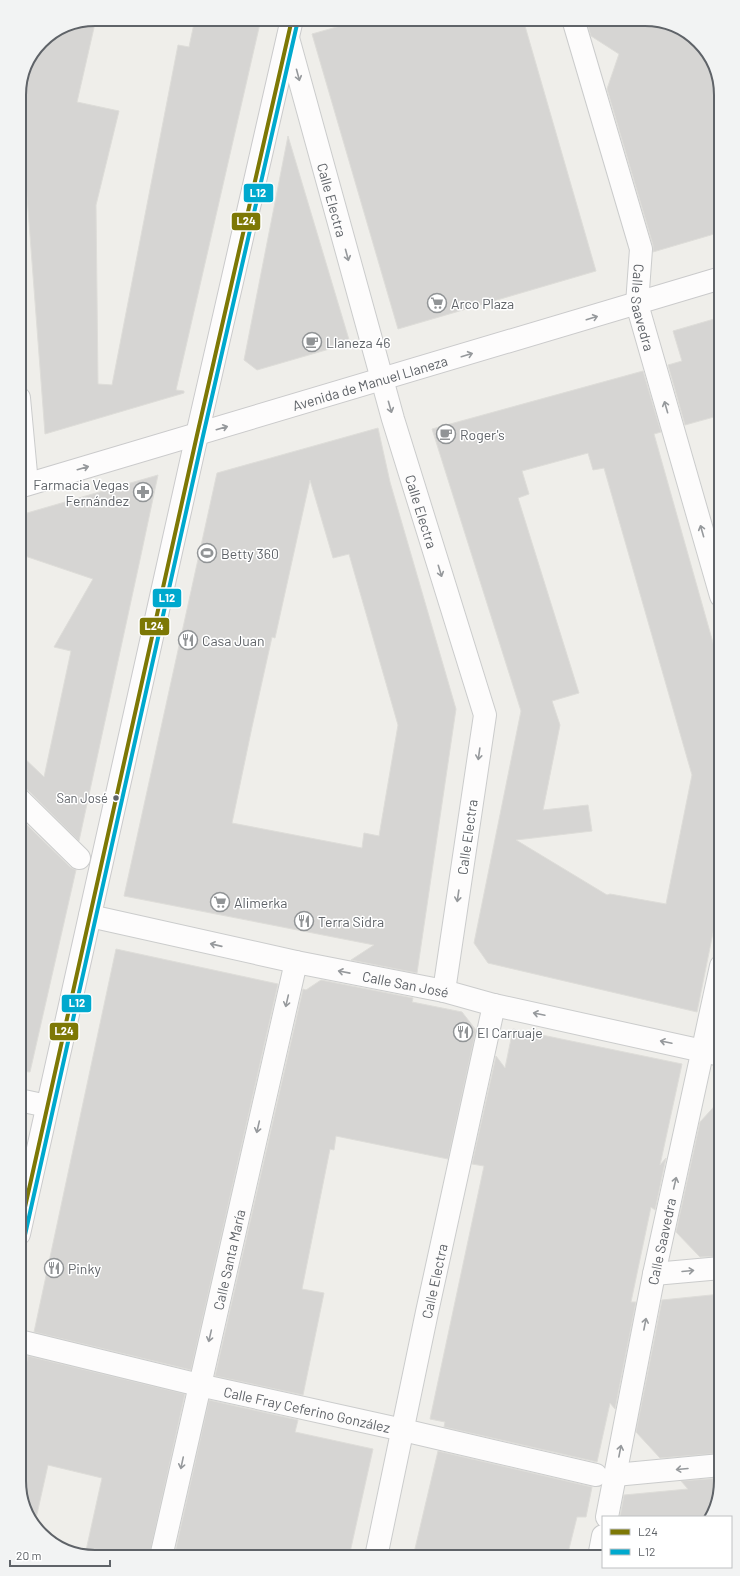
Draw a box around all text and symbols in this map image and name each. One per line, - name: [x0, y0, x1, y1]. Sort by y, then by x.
- one-way arrow: [295, 68, 302, 81]
- street label: Calle Electra: [314, 161, 351, 239]
- line badge: L12: [243, 183, 274, 203]
- text: L12: [250, 186, 266, 199]
- line badge: L24: [231, 212, 261, 231]
- text: L24: [236, 214, 256, 227]
- one-way arrow: [344, 248, 351, 261]
- street label: Calle Saavedra: [629, 263, 659, 353]
- supermarket icon: Arco Plaza: [426, 292, 448, 314]
- place label: Arco Plaza: [451, 295, 514, 312]
- one-way arrow: [585, 314, 598, 321]
- cafe icon: Llaneza 46: [301, 331, 323, 353]
- place label: Llaneza 46: [326, 334, 390, 351]
- street label: Avenida de Manuel Llaneza: [290, 351, 449, 414]
- one-way arrow: [460, 351, 473, 358]
- one-way arrow: [387, 400, 394, 413]
- one-way arrow: [662, 400, 669, 413]
- cafe icon: Roger's: [435, 423, 457, 445]
- one-way arrow: [215, 424, 228, 431]
- place label: Roger's: [460, 426, 505, 443]
- one-way arrow: [77, 464, 90, 471]
- street label: Calle Electra: [402, 473, 441, 550]
- place label: Farmacia Vegas Fernández: [33, 476, 129, 509]
- pharmacy icon: Farmacia Vegas Fernández: [132, 481, 154, 503]
- one-way arrow: [698, 525, 705, 538]
- sports icon: Betty 360: [196, 542, 218, 564]
- place label: Betty 360: [221, 545, 279, 562]
- one-way arrow: [437, 564, 444, 577]
- line badge: L12: [152, 588, 182, 608]
- text: L12: [159, 591, 175, 604]
- line badge: L24: [139, 617, 170, 636]
- text: L24: [144, 619, 164, 632]
- restaurant icon: Casa Juan: [177, 629, 199, 651]
- place label: Casa Juan: [202, 632, 265, 649]
- one-way arrow: [475, 747, 483, 760]
- place label: San José: [56, 790, 108, 806]
- marker: San José: [111, 793, 121, 803]
- street label: Calle Electra: [453, 798, 481, 876]
- one-way arrow: [454, 889, 462, 902]
- supermarket icon: Alimerka: [209, 891, 231, 913]
- place label: Alimerka: [234, 894, 287, 911]
- restaurant icon: Terra Sidra: [293, 910, 315, 932]
- place label: Terra Sidra: [318, 913, 384, 930]
- one-way arrow: [210, 940, 223, 948]
- one-way arrow: [337, 967, 350, 975]
- street label: Calle San José: [361, 967, 451, 1001]
- line badge: L12: [61, 994, 92, 1013]
- one-way arrow: [283, 994, 291, 1007]
- text: L12: [69, 996, 85, 1009]
- one-way arrow: [533, 1010, 546, 1018]
- restaurant icon: El Carruaje: [452, 1021, 474, 1043]
- line badge: L24: [49, 1022, 79, 1041]
- text: L24: [54, 1024, 74, 1037]
- place label: El Carruaje: [477, 1024, 543, 1041]
- one-way arrow: [660, 1038, 673, 1046]
- one-way arrow: [254, 1120, 262, 1133]
- one-way arrow: [671, 1177, 679, 1190]
- street label: Calle Saavedra: [644, 1196, 679, 1286]
- street label: Calle Santa María: [209, 1208, 248, 1311]
- street label: Calle Electra: [417, 1242, 450, 1320]
- restaurant icon: Pinky: [43, 1257, 65, 1279]
- place label: Pinky: [68, 1260, 101, 1277]
- one-way arrow: [681, 1267, 694, 1275]
- one-way arrow: [641, 1318, 649, 1331]
- one-way arrow: [206, 1329, 214, 1342]
- street label: Calle Fray Ceferino González: [222, 1382, 392, 1435]
- one-way arrow: [616, 1445, 624, 1458]
- one-way arrow: [178, 1456, 186, 1469]
- one-way arrow: [676, 1465, 689, 1472]
- legend: [602, 1516, 732, 1568]
- text: L24: [638, 1524, 658, 1538]
- scale bar: [10, 1542, 110, 1568]
- text: L12: [638, 1544, 655, 1558]
- text: 20 m: [16, 1548, 42, 1562]

